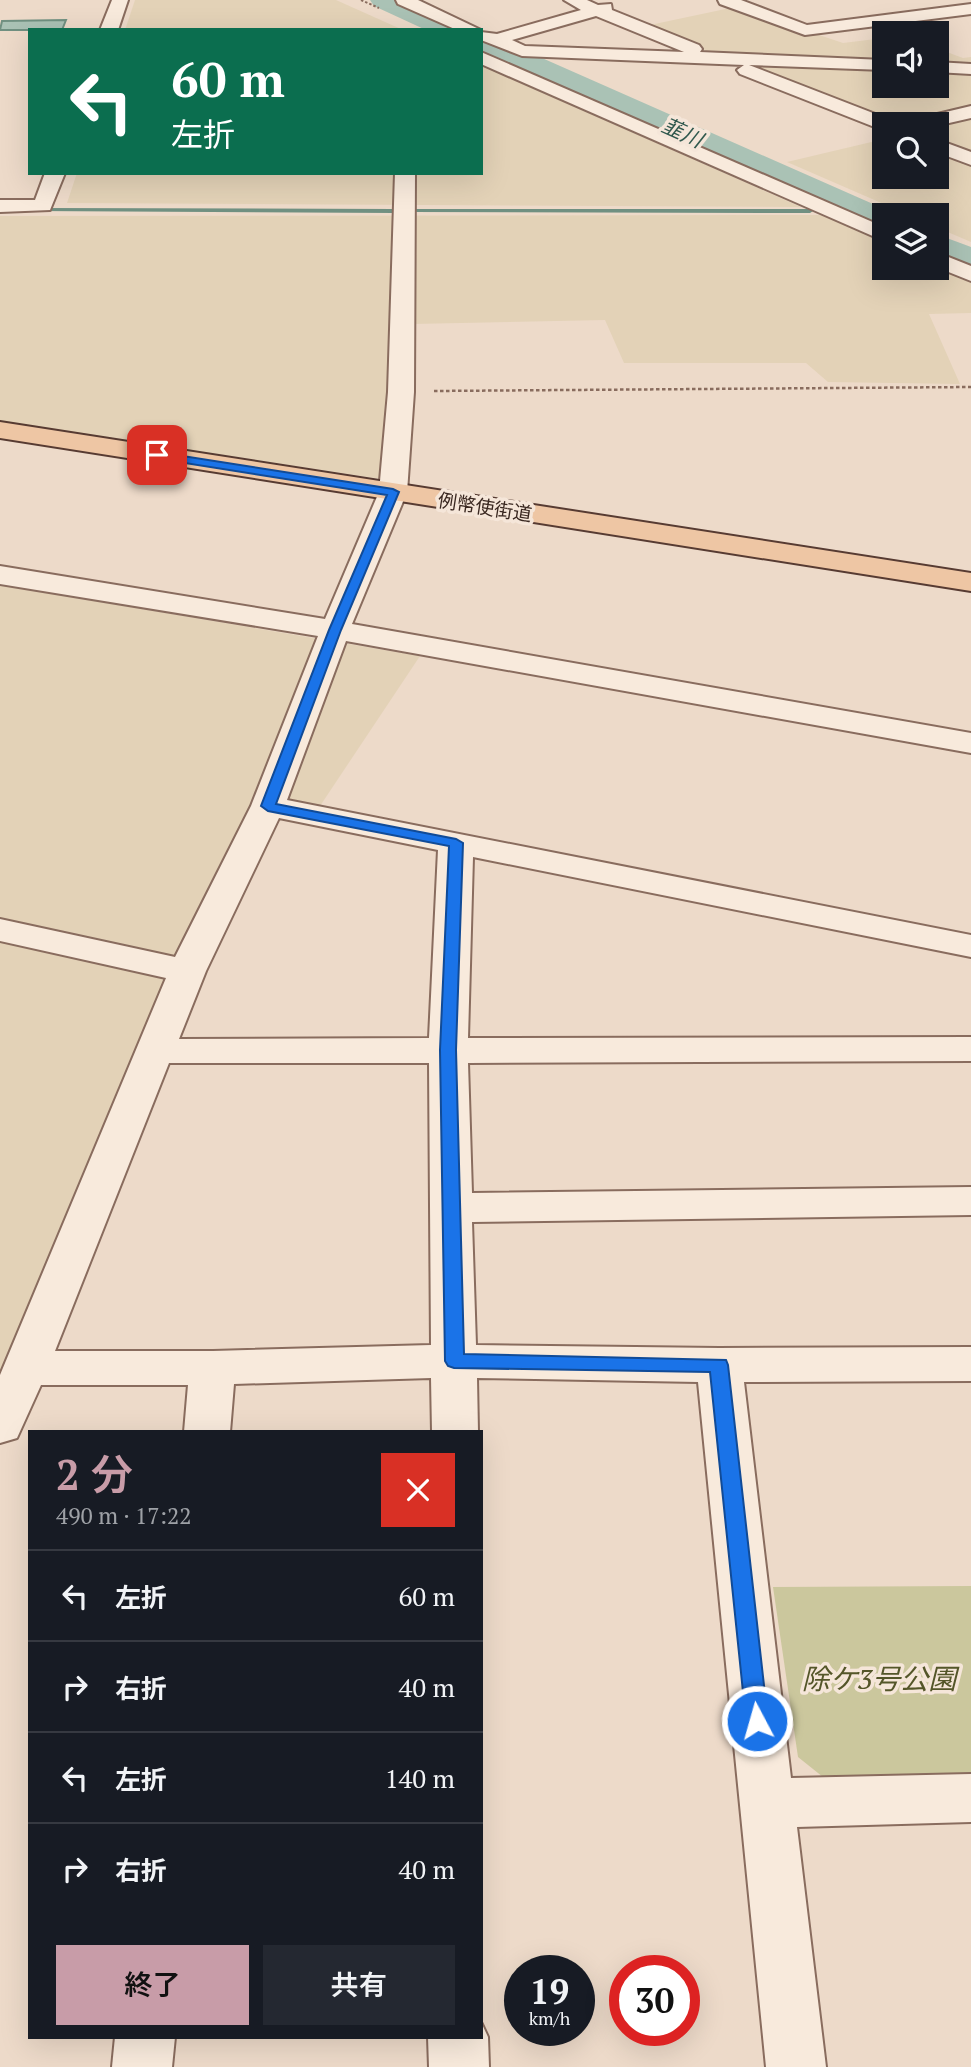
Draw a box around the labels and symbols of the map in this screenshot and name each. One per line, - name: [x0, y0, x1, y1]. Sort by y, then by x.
- water label: 韮川: [658, 111, 709, 154]
- pin: [127, 425, 187, 485]
- street label: 例幣使街道: [436, 487, 534, 526]
- park label: 除ケ3号公園: [802, 1660, 960, 1697]
- position arrow: [720, 1684, 794, 1758]
- speed limit sign: 30: [609, 1955, 700, 2046]

